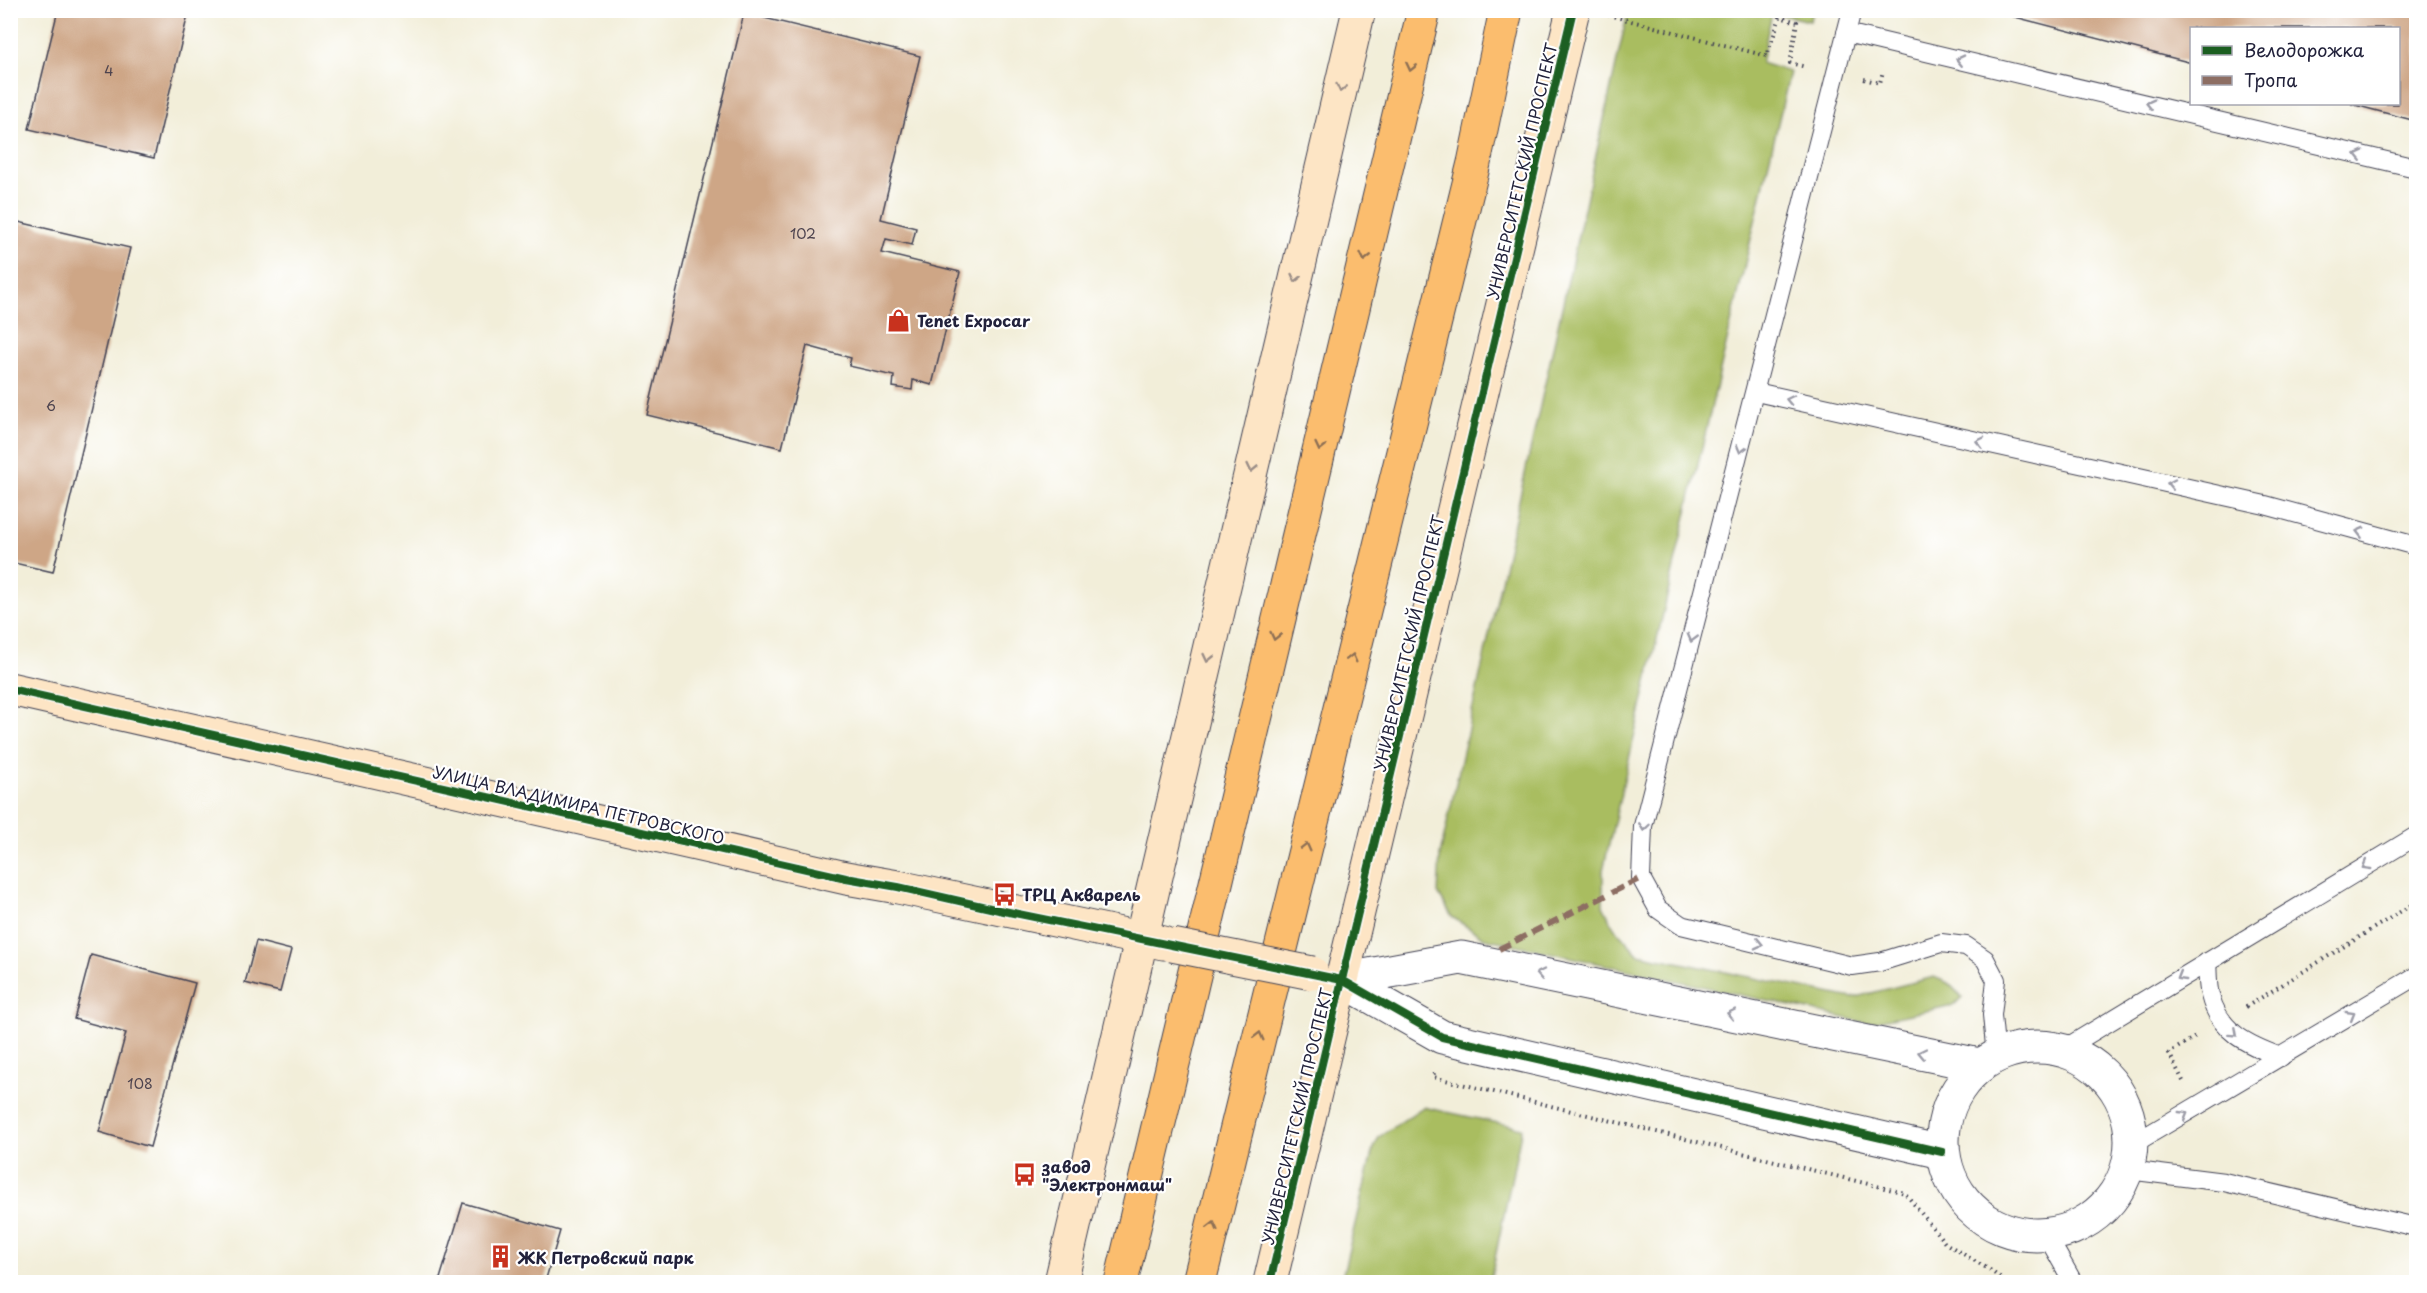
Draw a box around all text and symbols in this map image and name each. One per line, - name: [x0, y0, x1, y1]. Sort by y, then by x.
- legend: [2190, 27, 2400, 105]
- text: Велодорожка: [2244, 36, 2365, 63]
- street label: УНИВЕРСИТЕТСКИЙ ПРОСПЕКТ: [1480, 40, 1562, 302]
- one-way arrow: [1955, 54, 1965, 67]
- house number: 4: [104, 60, 114, 81]
- one-way arrow: [1405, 62, 1418, 72]
- text: Тропа: [2244, 66, 2297, 93]
- one-way arrow: [1335, 83, 1348, 93]
- one-way arrow: [2145, 98, 2155, 111]
- one-way arrow: [2355, 149, 2365, 162]
- house number: 102: [790, 223, 816, 244]
- one-way arrow: [1360, 252, 1373, 262]
- one-way arrow: [1291, 273, 1304, 283]
- shop icon: Tenet Expocar: [886, 307, 912, 333]
- place label: Tenet Expocar: [917, 308, 1031, 332]
- one-way arrow: [1785, 394, 1795, 407]
- house number: 6: [46, 395, 56, 416]
- one-way arrow: [1976, 436, 1986, 449]
- one-way arrow: [1315, 442, 1328, 452]
- one-way arrow: [1736, 443, 1748, 454]
- one-way arrow: [1247, 463, 1260, 473]
- one-way arrow: [2166, 478, 2176, 491]
- street label: УНИВЕРСИТЕТСКИЙ ПРОСПЕКТ: [1367, 512, 1449, 774]
- one-way arrow: [2355, 526, 2365, 539]
- one-way arrow: [1269, 631, 1282, 641]
- one-way arrow: [1687, 632, 1699, 642]
- one-way arrow: [1202, 652, 1215, 662]
- one-way arrow: [1345, 653, 1358, 663]
- street label: УЛИЦА ВЛАДИМИРА ПЕТРОВСКОГО: [431, 759, 727, 849]
- one-way arrow: [1639, 822, 1651, 831]
- one-way arrow: [1298, 842, 1311, 852]
- one-way arrow: [2362, 858, 2372, 870]
- bus stop icon: ТРЦ Акварель: [991, 881, 1017, 907]
- place label: ТРЦ Акварель: [1022, 882, 1141, 906]
- one-way arrow: [1753, 936, 1763, 949]
- one-way arrow: [1535, 968, 1545, 981]
- one-way arrow: [2177, 970, 2187, 982]
- street label: УНИВЕРСИТЕТСКИЙ ПРОСПЕКТ: [1255, 985, 1337, 1247]
- one-way arrow: [1726, 1008, 1736, 1021]
- one-way arrow: [2345, 1011, 2355, 1022]
- one-way arrow: [2227, 1026, 2238, 1037]
- one-way arrow: [1252, 1032, 1265, 1042]
- one-way arrow: [1917, 1048, 1927, 1061]
- house number: 108: [127, 1073, 153, 1094]
- one-way arrow: [2178, 1111, 2188, 1123]
- place label: завод "Электронмаш": [1041, 1154, 1172, 1196]
- bus stop icon: завод "Электронмаш": [1011, 1162, 1037, 1188]
- one-way arrow: [1205, 1221, 1218, 1231]
- building icon: ЖК Петровский парк: [487, 1244, 513, 1270]
- place label: ЖК Петровский парк: [517, 1245, 694, 1269]

